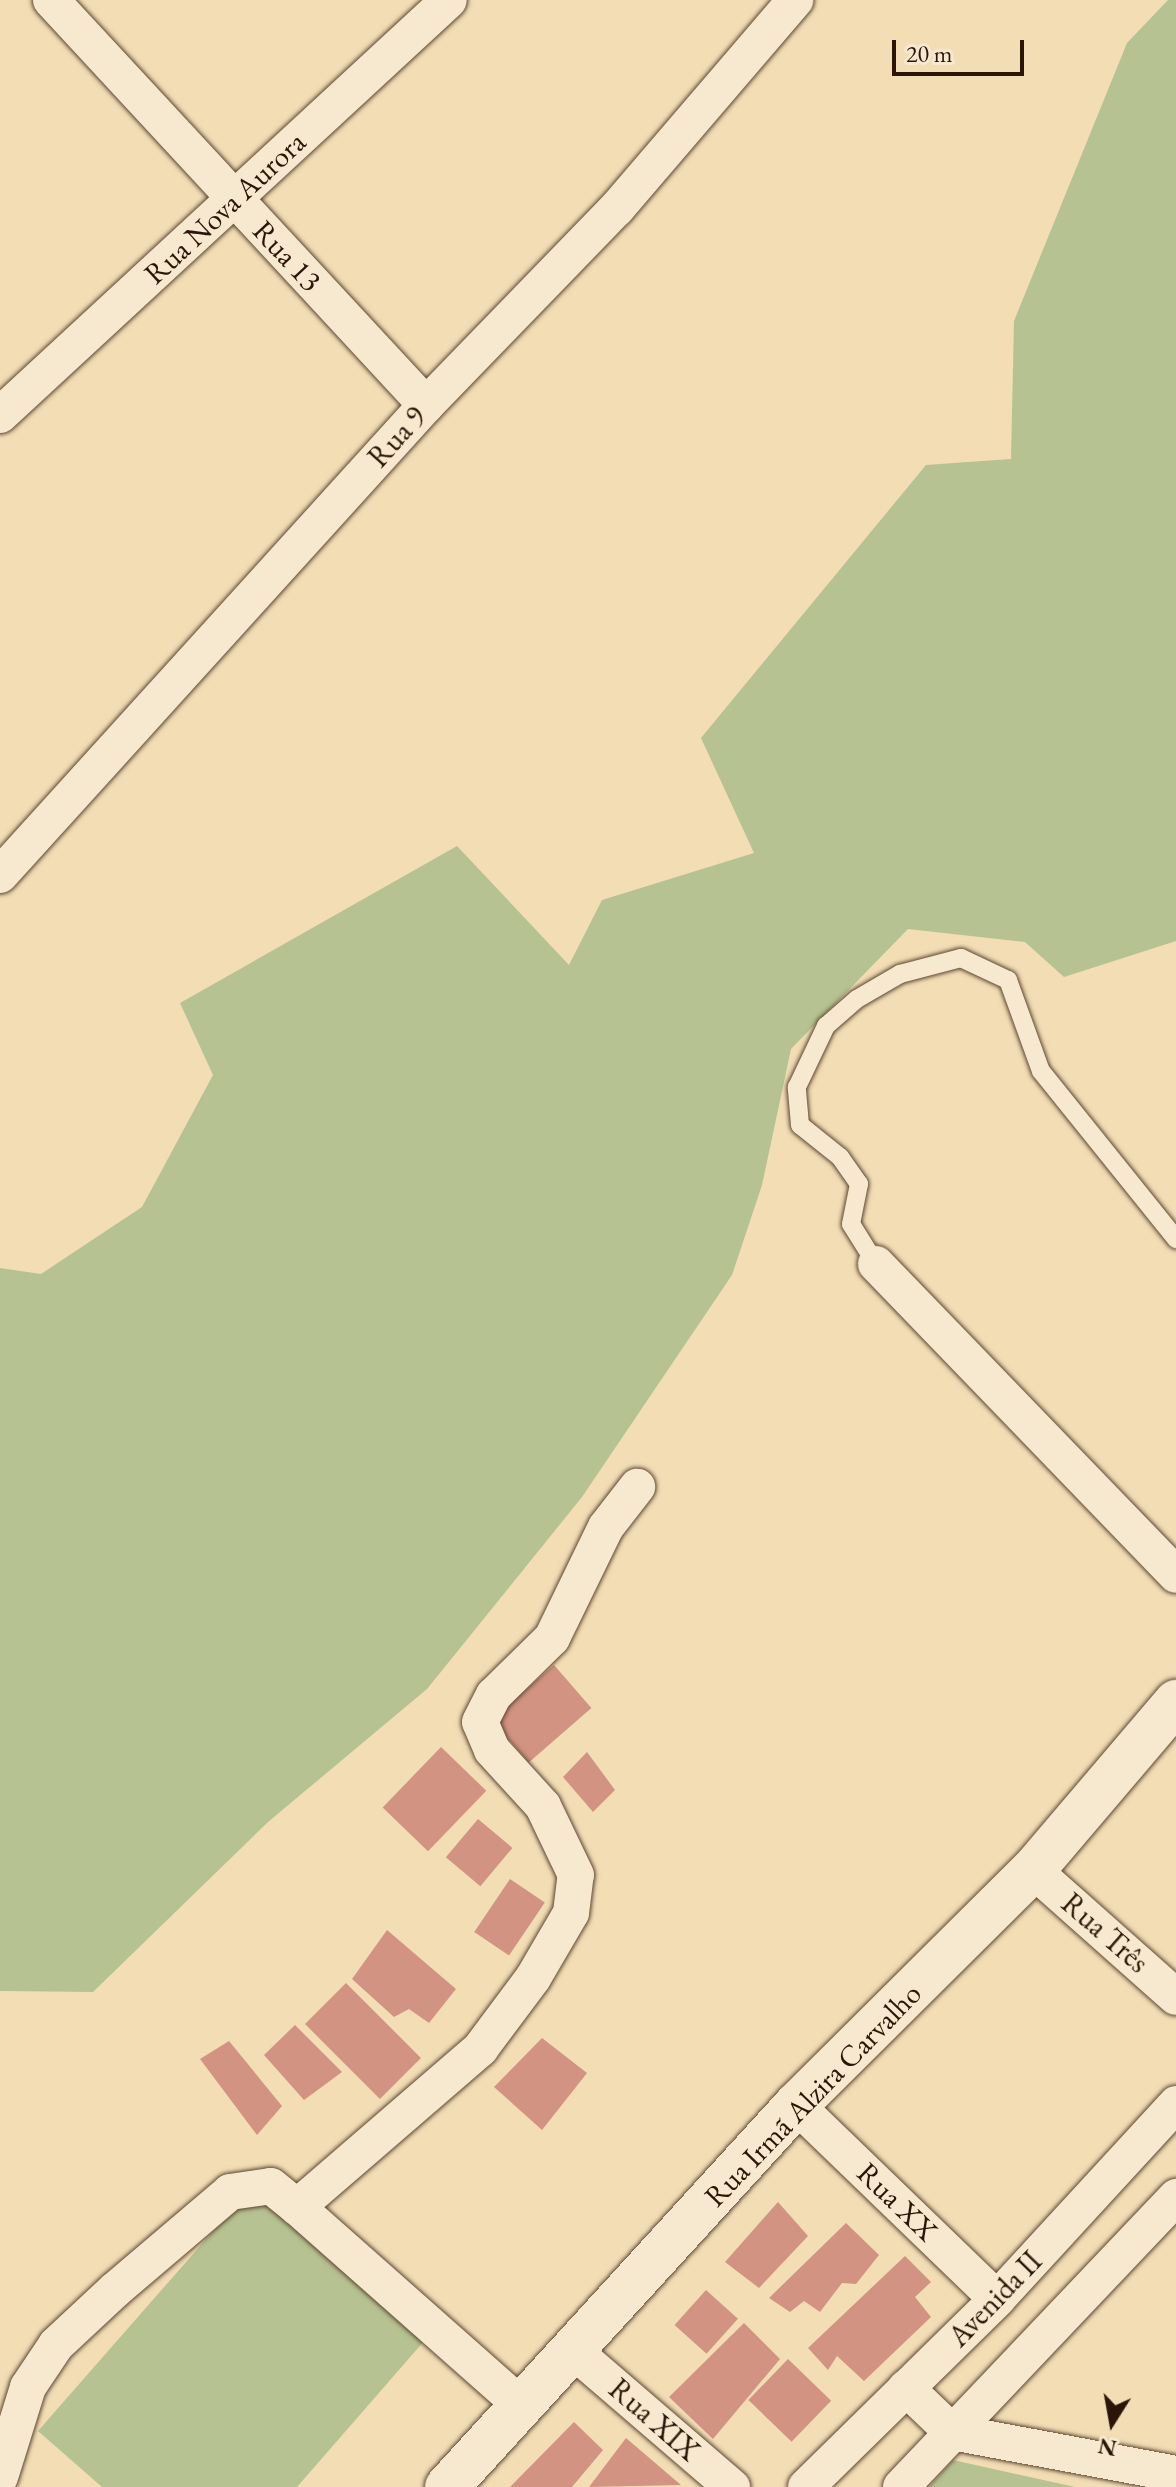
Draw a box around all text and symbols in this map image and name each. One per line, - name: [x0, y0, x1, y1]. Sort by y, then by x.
- scale bar: [896, 24, 1028, 74]
- text: 20 m: [906, 38, 953, 69]
- street label: Rua Nova Aurora: [137, 124, 313, 292]
- street label: Rua 13: [245, 213, 329, 299]
- street label: Rua 9: [360, 399, 434, 475]
- street label: Rua Três: [1054, 1885, 1156, 1981]
- street label: Rua Irmã Alzira Carvalho: [697, 1976, 929, 2214]
- street label: Rua XX: [849, 2155, 945, 2249]
- street label: Avenida II: [941, 2244, 1049, 2354]
- street label: Rua XIX: [602, 2371, 706, 2469]
- north arrow: [1072, 2383, 1152, 2463]
- text: N: [1096, 2431, 1119, 2463]

